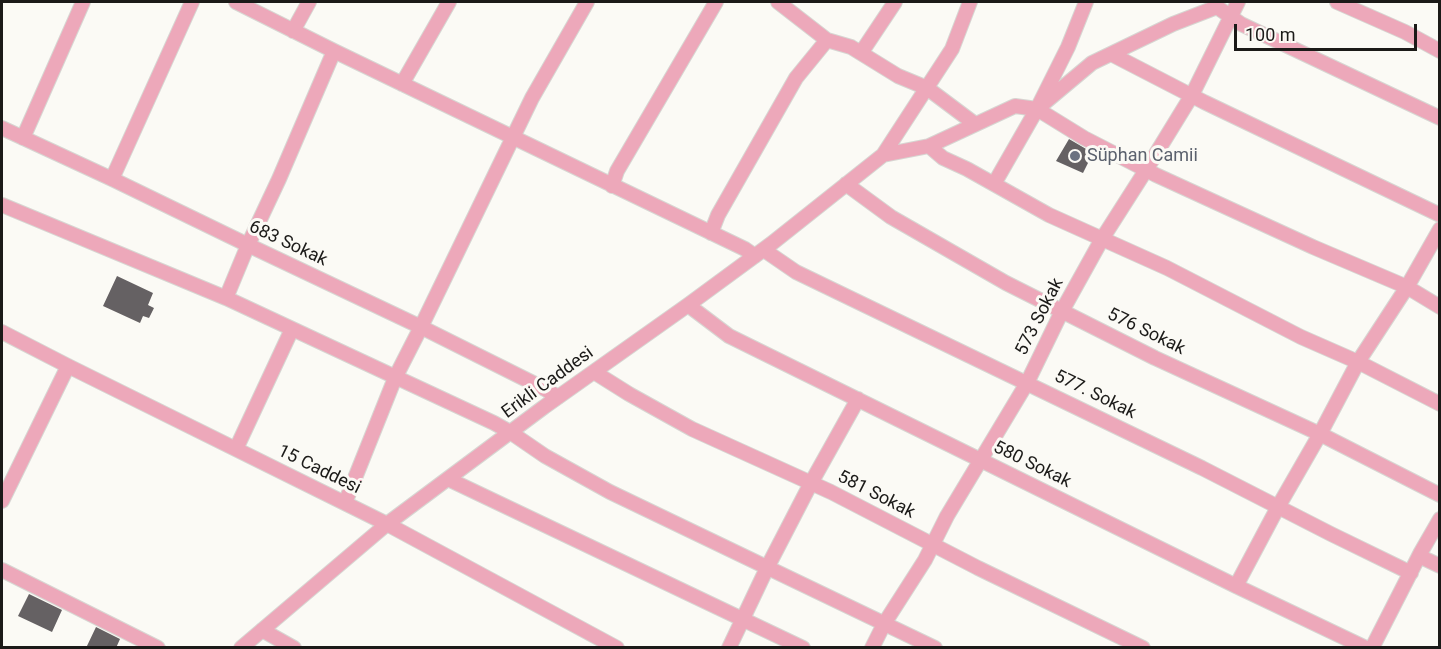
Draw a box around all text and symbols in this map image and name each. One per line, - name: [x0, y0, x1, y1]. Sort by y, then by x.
- scale bar: [1237, 12, 1420, 50]
- text: 100 m: [1245, 24, 1296, 45]
- place label: Süphan Camii: [1087, 145, 1198, 167]
- marker: Süphan Camii: [1068, 149, 1082, 163]
- street label: 683 Sokak: [245, 217, 331, 271]
- street label: 573 Sokak: [1011, 275, 1069, 359]
- street label: 576 Sokak: [1104, 304, 1188, 360]
- street label: Erikli Caddesi: [498, 343, 598, 423]
- street label: 577. Sokak: [1050, 366, 1140, 424]
- street label: 580 Sokak: [990, 437, 1074, 493]
- street label: 15 Caddesi: [274, 441, 364, 499]
- street label: 581 Sokak: [834, 466, 918, 524]

